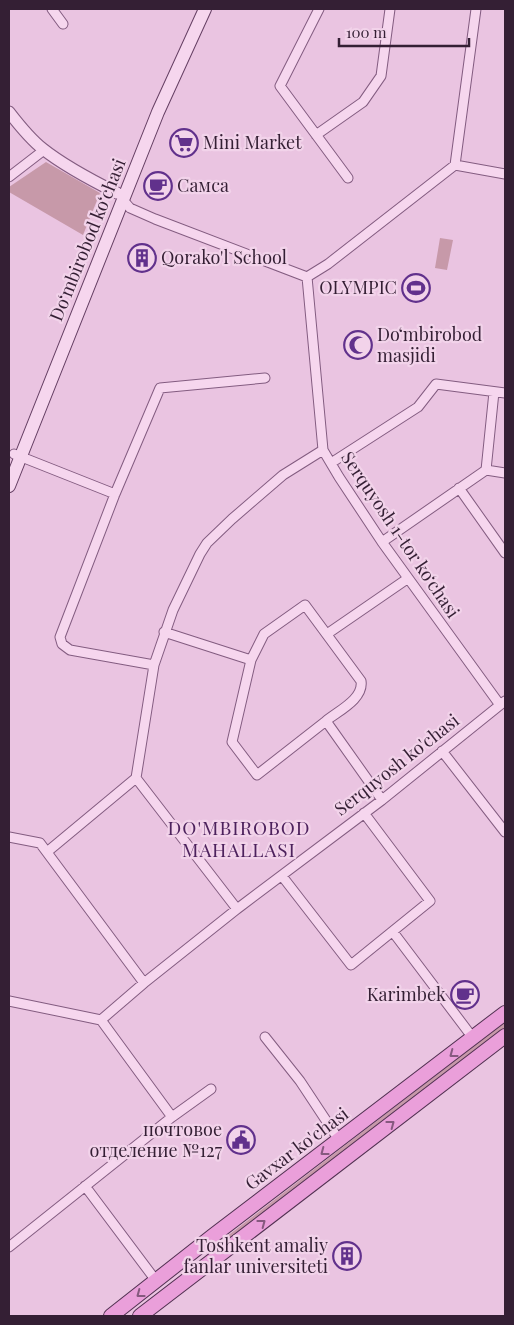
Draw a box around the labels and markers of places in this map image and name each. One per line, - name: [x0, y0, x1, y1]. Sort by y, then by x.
- supermarket icon: Mini Market: [169, 128, 199, 158]
- place label: Mini Market: [203, 130, 302, 154]
- cafe icon: Самса: [143, 171, 173, 201]
- place label: Самса: [177, 173, 229, 197]
- building icon: Qorako'l School: [127, 243, 157, 273]
- place label: Qorako'l School: [161, 245, 287, 269]
- sports icon: OLYMPIC: [401, 273, 431, 303]
- place label: OLYMPIC: [319, 275, 397, 299]
- place label: Do‘mbirobod masjidi: [377, 322, 483, 367]
- mosque icon: Do‘mbirobod masjidi: [343, 330, 373, 360]
- cafe icon: Karimbek: [450, 980, 480, 1010]
- place label: Karimbek: [367, 982, 446, 1006]
- place label: почтовое отделение №127: [89, 1117, 223, 1162]
- public building icon: почтовое отделение №127: [226, 1125, 256, 1155]
- place label: Toshkent amaliy fanlar universiteti: [183, 1233, 328, 1278]
- building icon: Toshkent amaliy fanlar universiteti: [332, 1241, 362, 1271]

